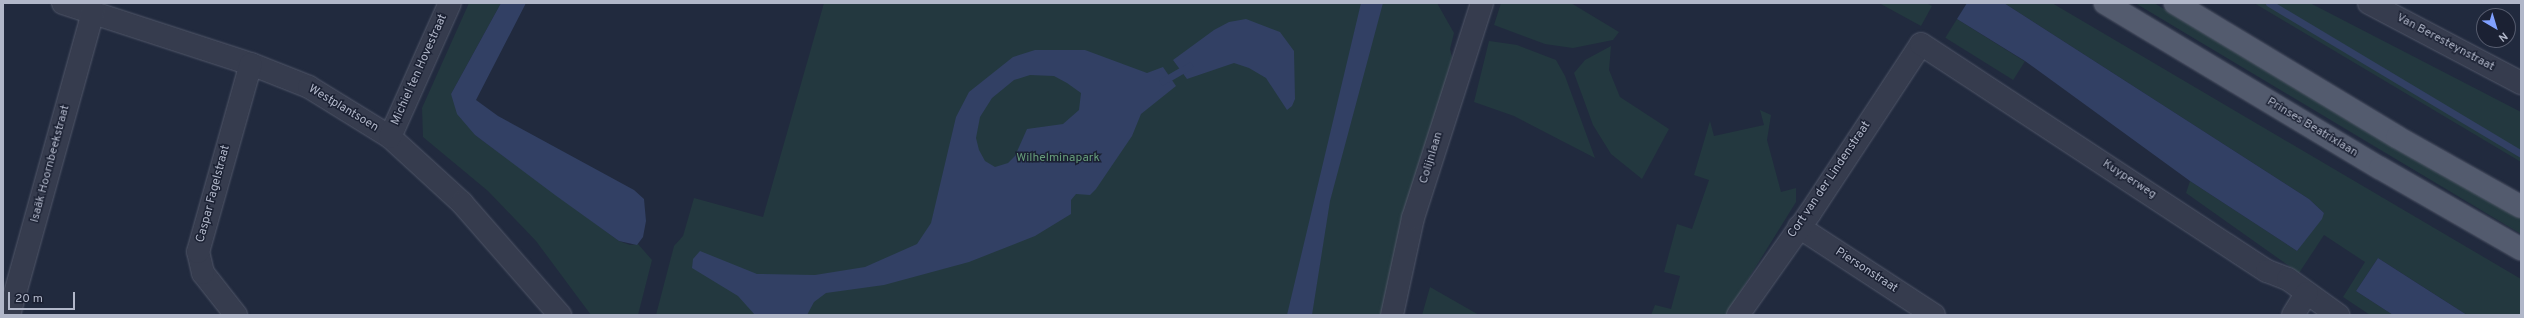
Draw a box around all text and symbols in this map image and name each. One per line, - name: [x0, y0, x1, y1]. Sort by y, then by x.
- north arrow: [2476, 8, 2516, 48]
- street label: Van Beresteynstraat: [2394, 11, 2496, 75]
- street label: Michiel ten Hovestraat: [389, 12, 451, 128]
- text: N: [2495, 29, 2510, 45]
- street label: Westplantsoen: [305, 83, 381, 135]
- street label: Prinses Beatrixlaan: [2264, 95, 2360, 161]
- street label: Isaäk Hoornbeekstraat: [28, 104, 74, 224]
- street label: Cort van der Lindenstraat: [1786, 119, 1874, 241]
- street label: Colijnlaan: [1417, 130, 1447, 186]
- street label: Caspar Fagelstraat: [194, 144, 234, 244]
- park label: Wilhelminapark: [1016, 152, 1100, 166]
- street label: Kuyperweg: [2099, 157, 2159, 203]
- street label: Piersonstraat: [1832, 245, 1900, 297]
- scale bar: [10, 284, 77, 310]
- text: 20 m: [15, 291, 43, 307]

